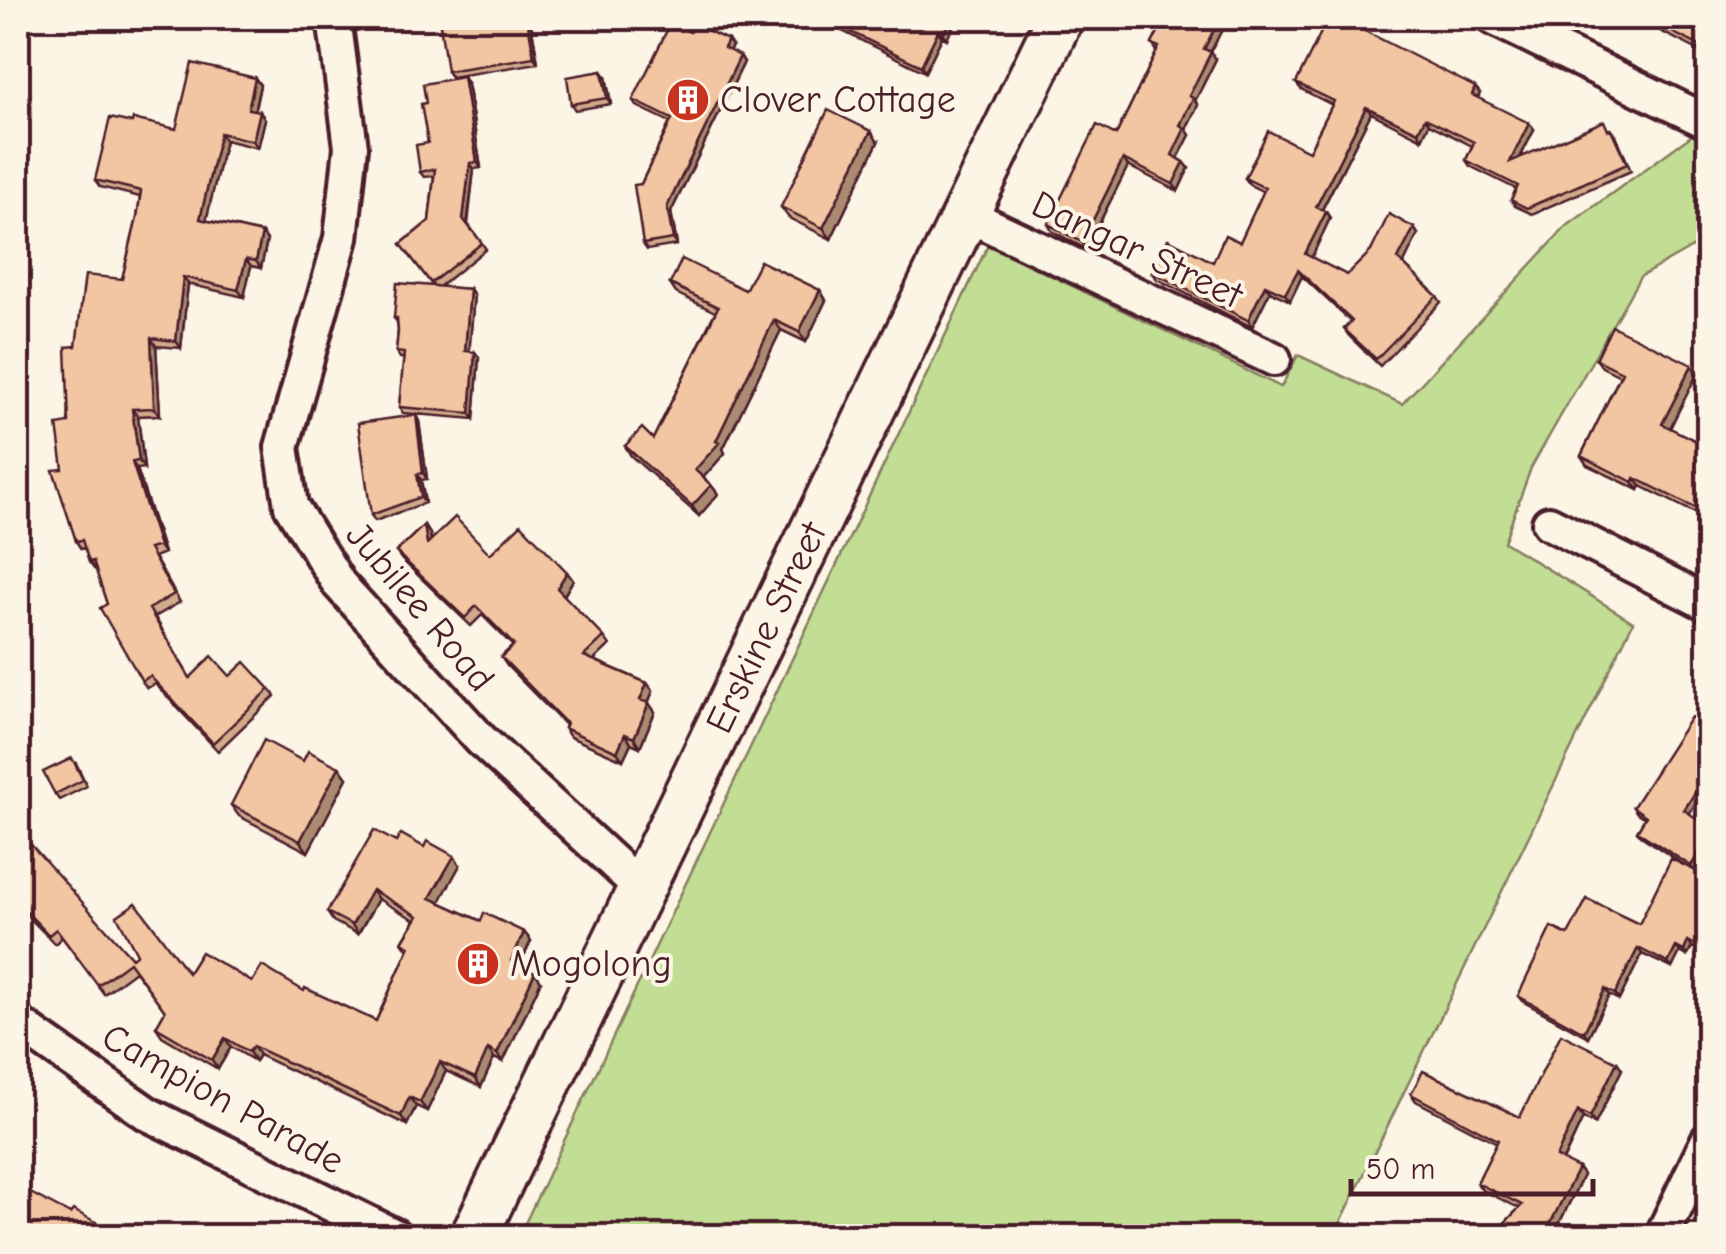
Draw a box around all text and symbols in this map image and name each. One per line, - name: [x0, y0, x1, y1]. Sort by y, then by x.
- building icon: Clover Cottage: [665, 77, 711, 123]
- place label: Clover Cottage: [720, 78, 956, 122]
- street label: Dangar Street: [1025, 182, 1250, 318]
- street label: Jubilee Road: [337, 514, 503, 700]
- street label: Erskine Street: [697, 514, 837, 740]
- building icon: Mogolong: [455, 941, 501, 987]
- place label: Mogolong: [510, 942, 672, 986]
- street label: Campion Parade: [95, 1014, 351, 1184]
- scale bar: [1351, 1134, 1594, 1196]
- text: 50 m: [1366, 1152, 1435, 1187]

